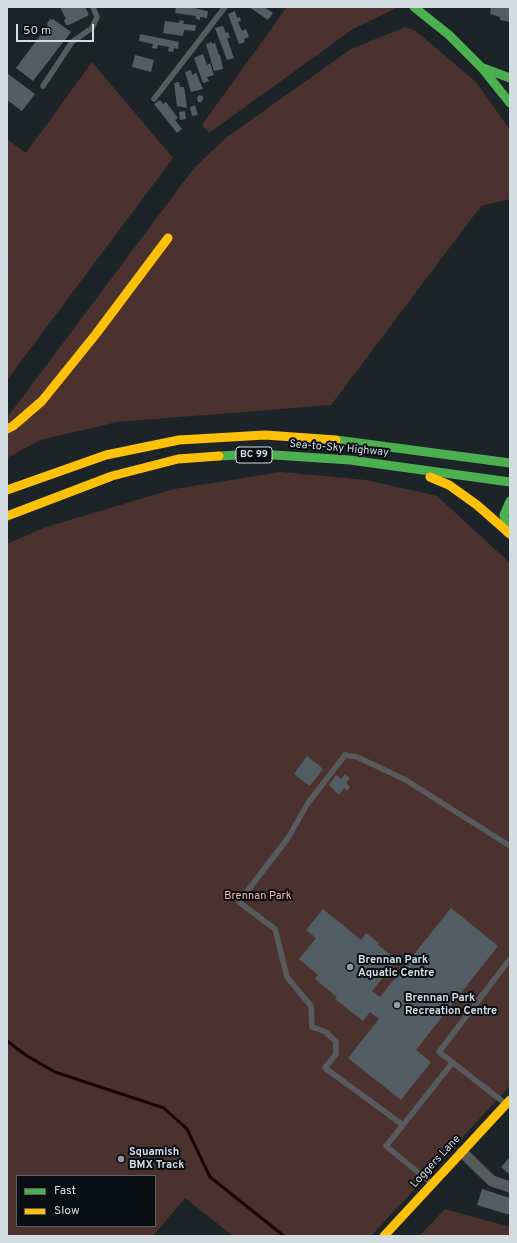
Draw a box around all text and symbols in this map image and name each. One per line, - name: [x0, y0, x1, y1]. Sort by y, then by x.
- scale bar: [18, 16, 96, 42]
- text: 50 m: [23, 23, 51, 39]
- street label: Sea-to-Sky Highway: [289, 438, 389, 460]
- road number: BC 99: [236, 447, 272, 463]
- park label: Brennan Park: [224, 890, 292, 904]
- place label: Brennan Park Aquatic Centre: [358, 954, 434, 980]
- marker: Brennan Park Aquatic Centre: [345, 962, 355, 972]
- place label: Brennan Park Recreation Centre: [405, 992, 497, 1018]
- marker: Brennan Park Recreation Centre: [392, 1000, 402, 1010]
- street label: Loggers Lane: [408, 1133, 464, 1191]
- place label: Squamish BMX Track: [129, 1146, 184, 1172]
- marker: Squamish BMX Track: [116, 1154, 126, 1164]
- legend: [16, 1175, 156, 1227]
- text: Fast: [54, 1183, 76, 1199]
- text: Slow: [54, 1203, 80, 1219]

